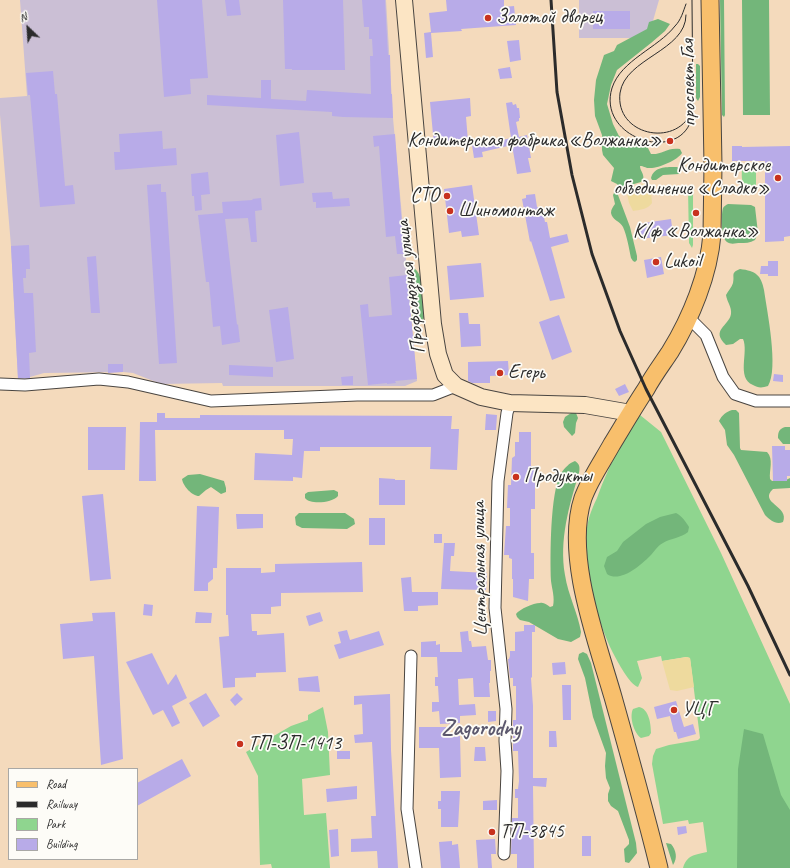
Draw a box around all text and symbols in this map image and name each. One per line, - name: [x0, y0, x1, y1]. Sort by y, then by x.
- place label: Золотой дворец: [496, 6, 602, 30]
- north arrow: [8, 8, 48, 48]
- text: N: [17, 9, 29, 25]
- marker: Золотой дворец: [483, 13, 493, 23]
- street label: проспект Гая: [676, 39, 702, 127]
- place label: Кондитерская фабрика «Волжанка»: [408, 129, 662, 153]
- marker: Кондитерская фабрика «Волжанка»: [665, 136, 675, 146]
- place label: Кондитерское объединение «Сладко»: [614, 154, 770, 201]
- marker: Кондитерское объединение «Сладко»: [773, 173, 783, 183]
- place label: СТО: [410, 184, 439, 208]
- marker: СТО: [442, 191, 452, 201]
- place label: Шиномонтаж: [458, 199, 554, 223]
- marker: Шиномонтаж: [445, 206, 455, 216]
- marker: К/ф «Волжанка»: [691, 208, 701, 218]
- street label: Профсоюзная улица: [391, 219, 431, 355]
- place label: К/ф «Волжанка»: [633, 220, 759, 244]
- place label: Lukoil: [664, 250, 701, 274]
- marker: Lukoil: [651, 257, 661, 267]
- place label: Егерь: [508, 361, 545, 385]
- marker: Егерь: [495, 368, 505, 378]
- place label: Продукты: [524, 465, 592, 489]
- marker: Продукты: [511, 472, 521, 482]
- street label: Центральная улица: [467, 501, 493, 637]
- place label: УЦГ: [682, 698, 715, 722]
- marker: УЦГ: [669, 705, 679, 715]
- district label: Zagorodny: [441, 716, 521, 742]
- place label: ТП-ЗП-1413: [248, 732, 341, 756]
- marker: ТП-ЗП-1413: [235, 739, 245, 749]
- legend: [8, 768, 138, 860]
- text: Road: [46, 776, 66, 792]
- text: Railway: [46, 796, 77, 812]
- text: Park: [46, 816, 65, 832]
- place label: ТП-3845: [500, 820, 564, 844]
- marker: ТП-3845: [487, 827, 497, 837]
- text: Building: [46, 836, 78, 852]

